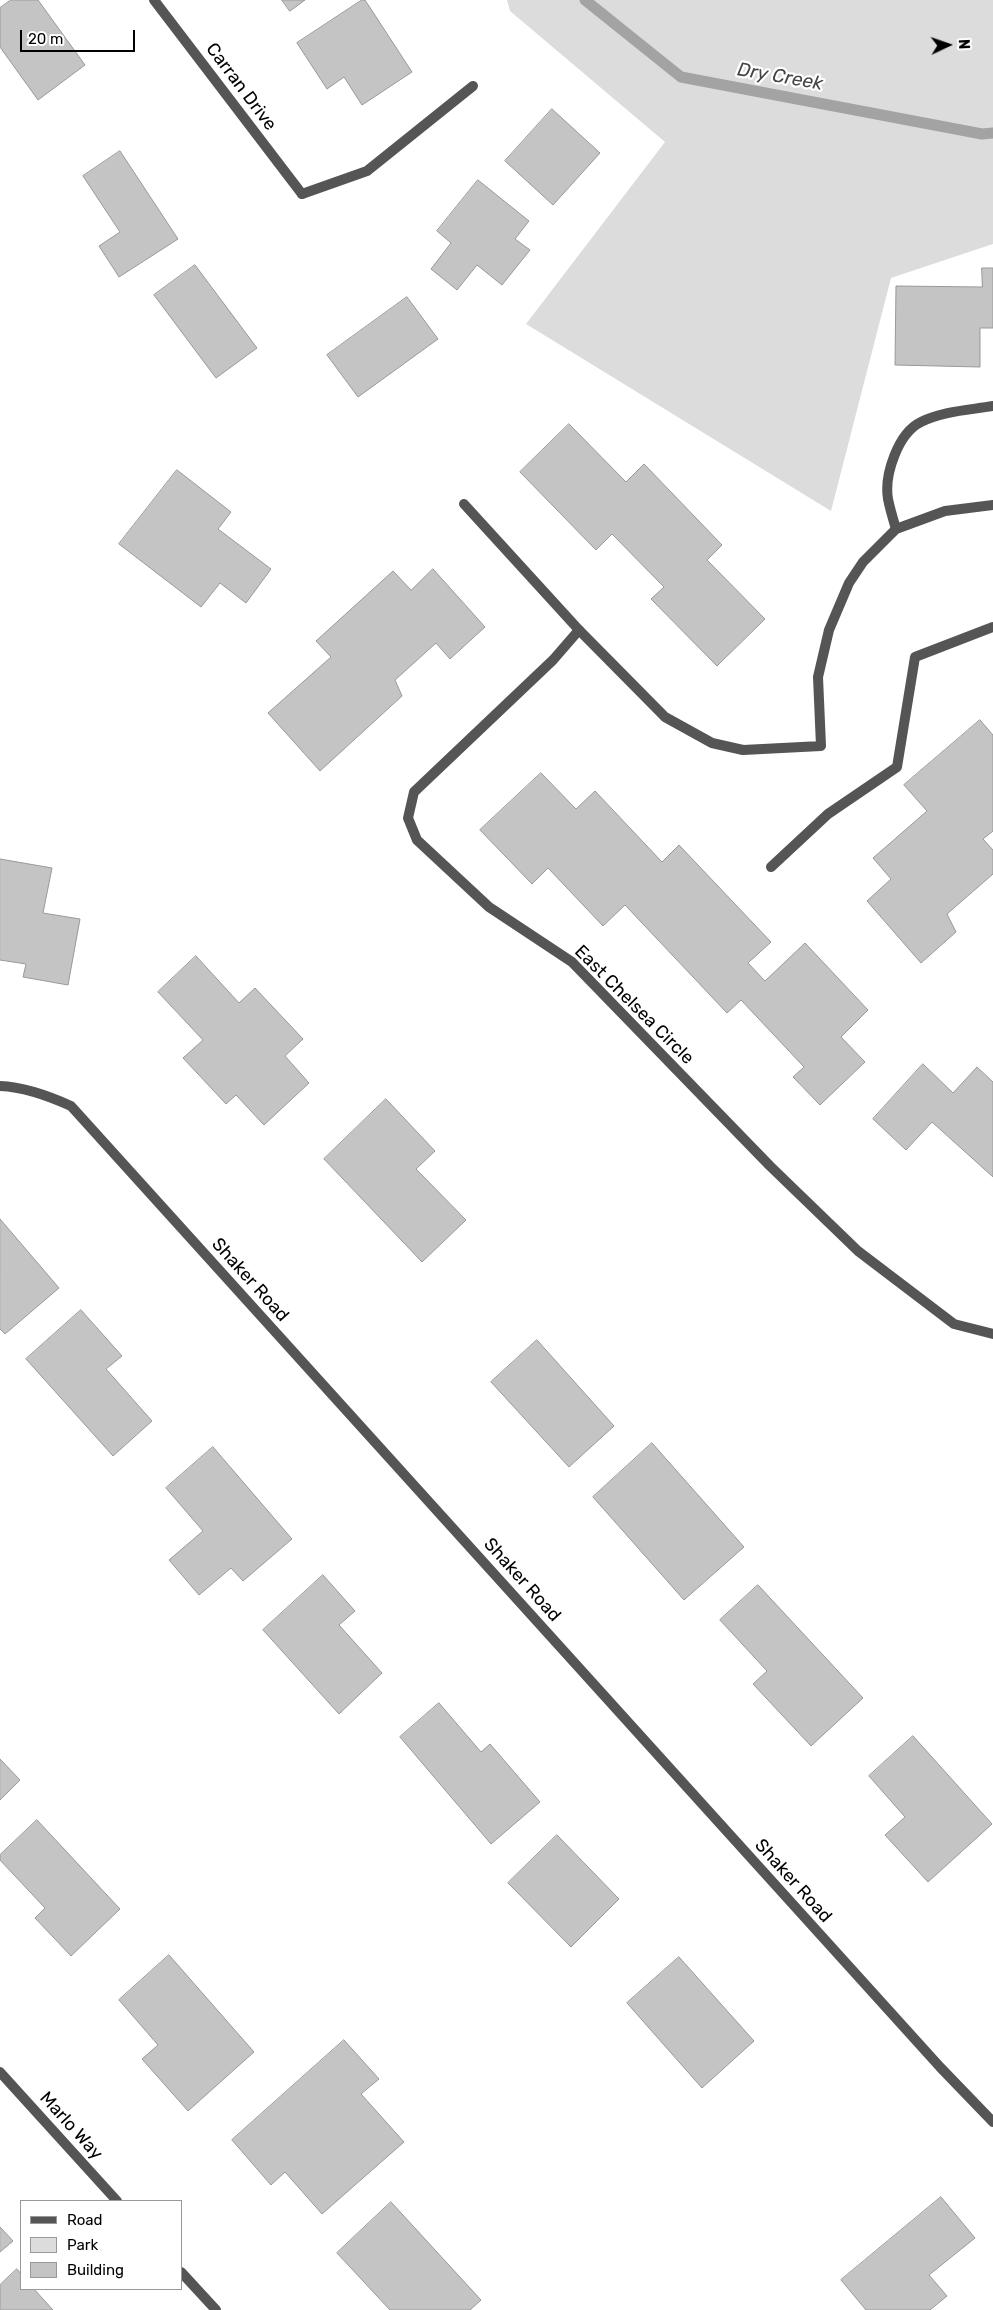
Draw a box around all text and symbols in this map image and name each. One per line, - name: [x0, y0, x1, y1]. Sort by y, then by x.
- scale bar: [22, 20, 138, 52]
- north arrow: [923, 20, 973, 70]
- text: 20 m: [28, 30, 63, 48]
- street label: Carran Drive: [201, 39, 281, 135]
- text: N: [955, 39, 972, 50]
- water label: Dry Creek: [735, 58, 825, 96]
- street label: East Chelsea Circle: [570, 941, 698, 1069]
- street label: Shaker Road: [207, 1234, 293, 1326]
- street label: Shaker Road: [479, 1534, 565, 1626]
- street label: Shaker Road: [750, 1835, 836, 1927]
- street label: Marlo Way: [35, 2088, 107, 2164]
- legend: [20, 2200, 182, 2290]
- text: Road: [67, 2211, 103, 2229]
- text: Park: [67, 2236, 98, 2254]
- text: Building: [67, 2261, 124, 2279]

